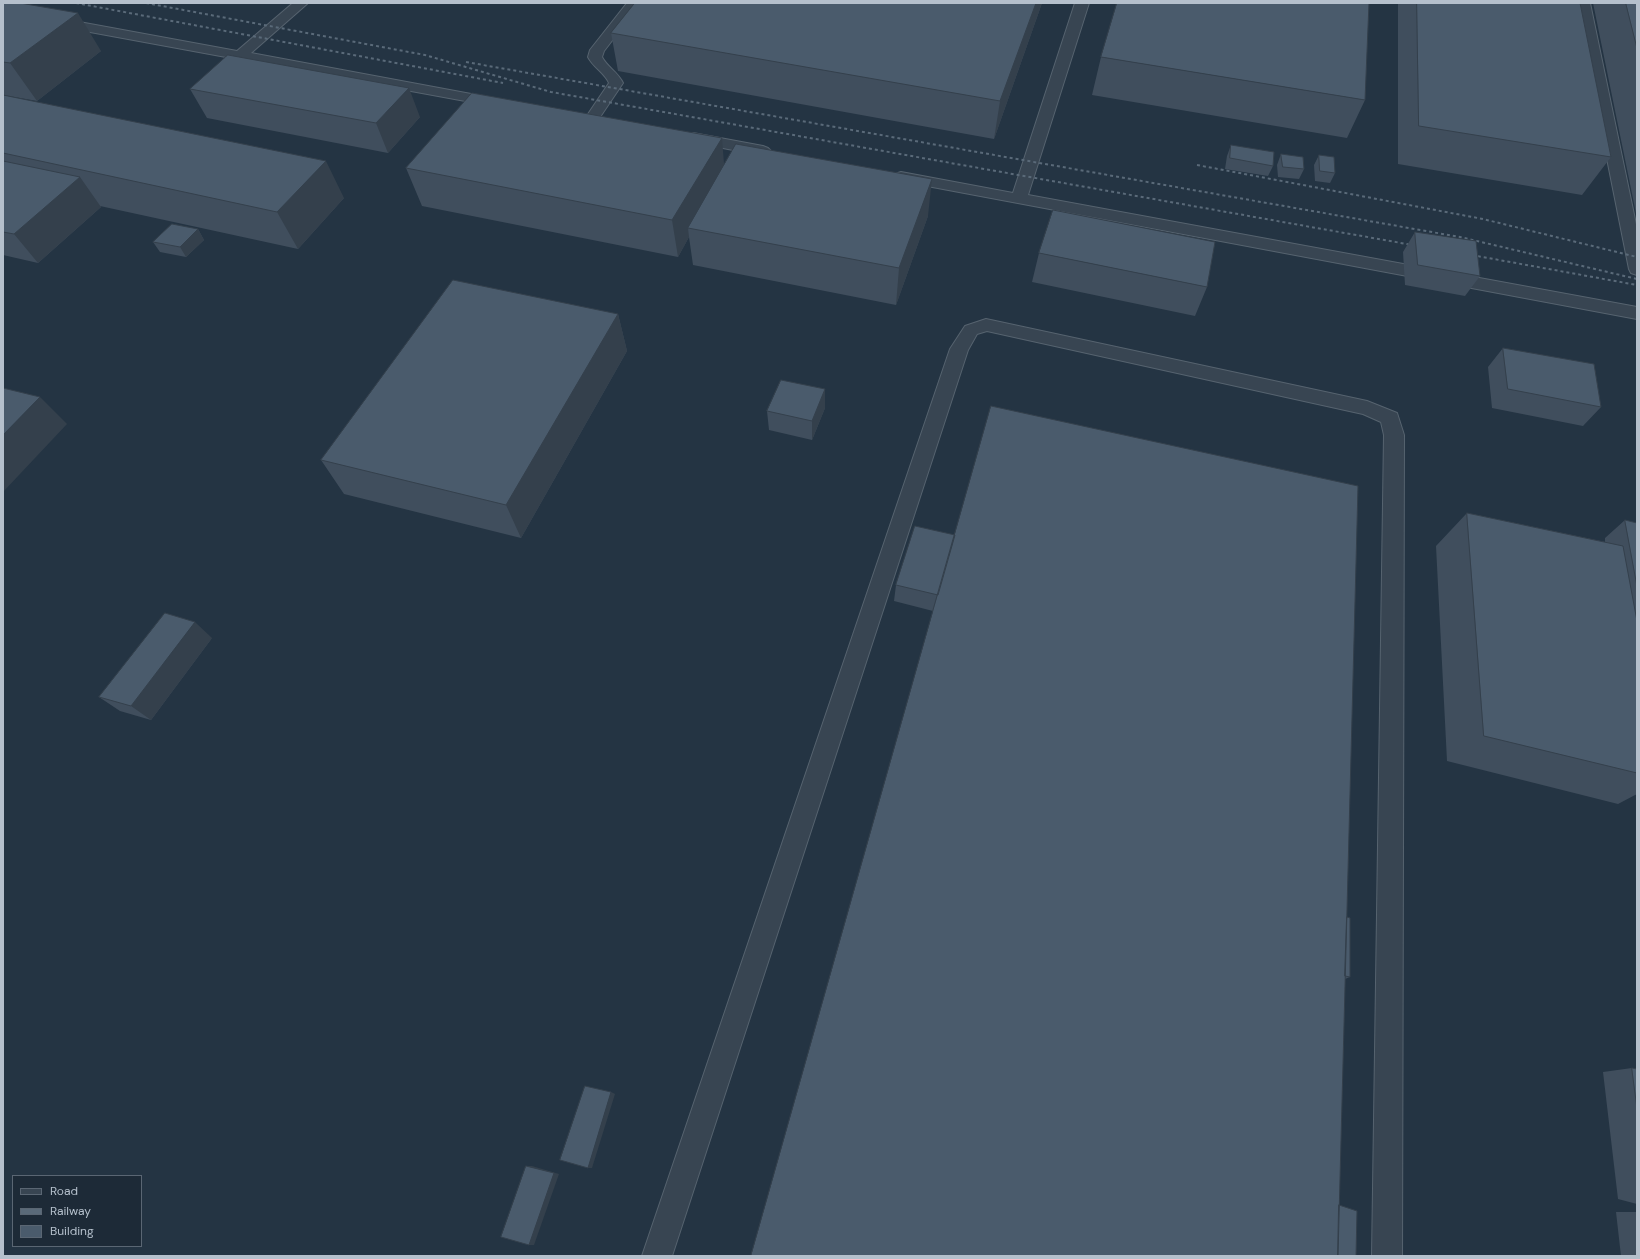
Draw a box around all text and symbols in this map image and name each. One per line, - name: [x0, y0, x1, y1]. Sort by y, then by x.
- legend: [12, 1175, 142, 1247]
- text: Road: [50, 1183, 78, 1199]
- text: Railway: [50, 1203, 91, 1219]
- text: Building: [50, 1223, 94, 1239]

